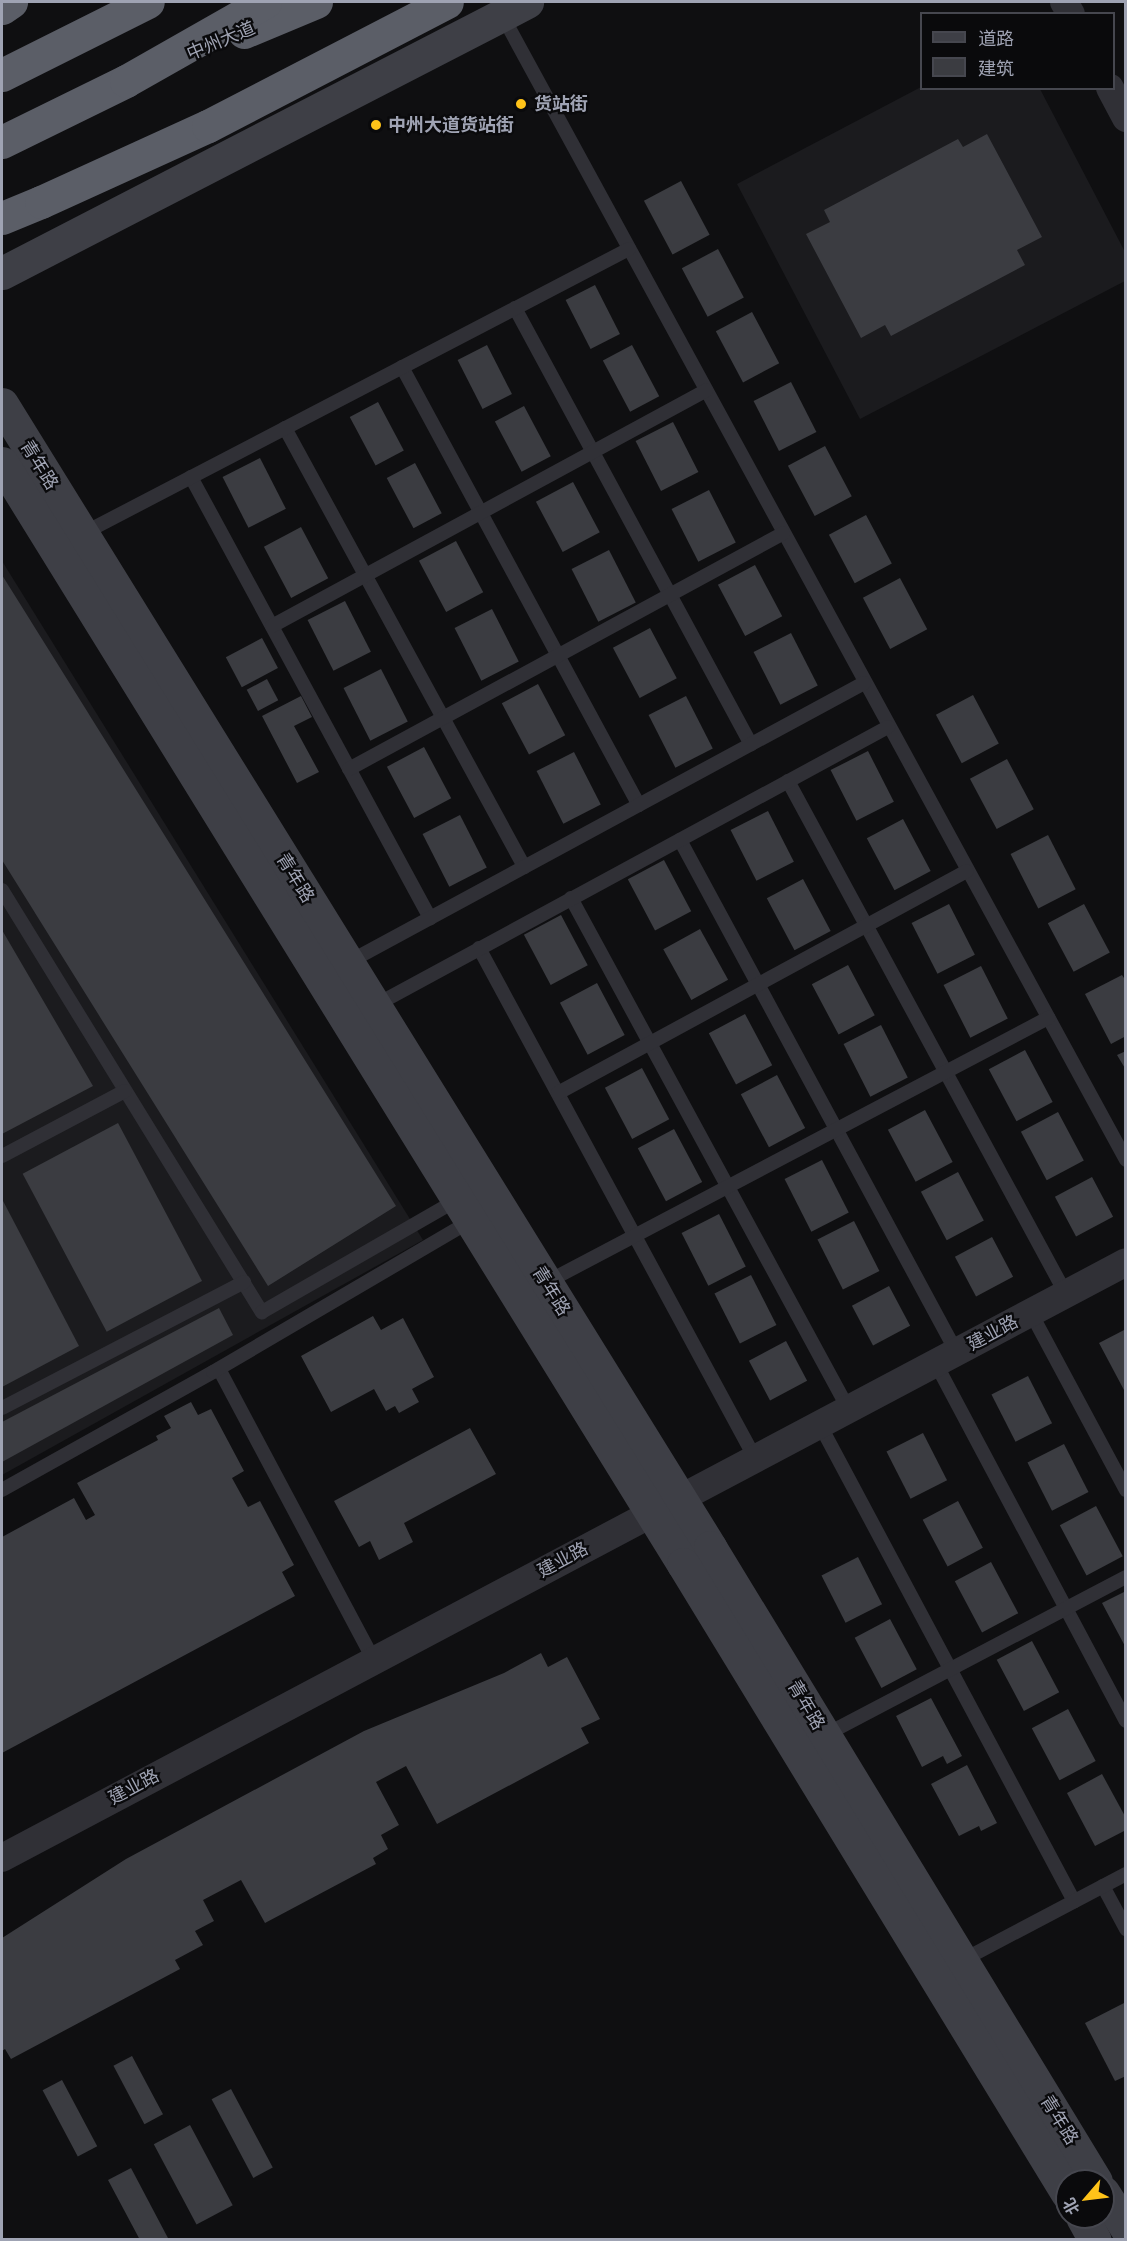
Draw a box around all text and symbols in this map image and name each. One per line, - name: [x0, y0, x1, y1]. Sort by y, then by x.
- legend: [920, 12, 1115, 90]
- street label: 中州大道: [184, 17, 258, 65]
- text: 道路: [978, 26, 1014, 51]
- text: 建筑: [978, 56, 1014, 81]
- place label: 货站街: [534, 93, 588, 115]
- marker: 货站街: [512, 95, 530, 113]
- place label: 中州大道货站街: [388, 114, 514, 136]
- marker: 中州大道货站街: [369, 118, 383, 132]
- street label: 青年路: [16, 436, 62, 494]
- street label: 青年路: [272, 849, 318, 907]
- street label: 青年路: [528, 1262, 574, 1320]
- street label: 建业路: [964, 1311, 1022, 1355]
- street label: 建业路: [534, 1538, 592, 1582]
- street label: 青年路: [783, 1676, 829, 1734]
- street label: 建业路: [105, 1765, 163, 1809]
- street label: 青年路: [1036, 2091, 1082, 2149]
- north arrow: [1055, 2169, 1115, 2229]
- text: 北: [1057, 2194, 1084, 2219]

